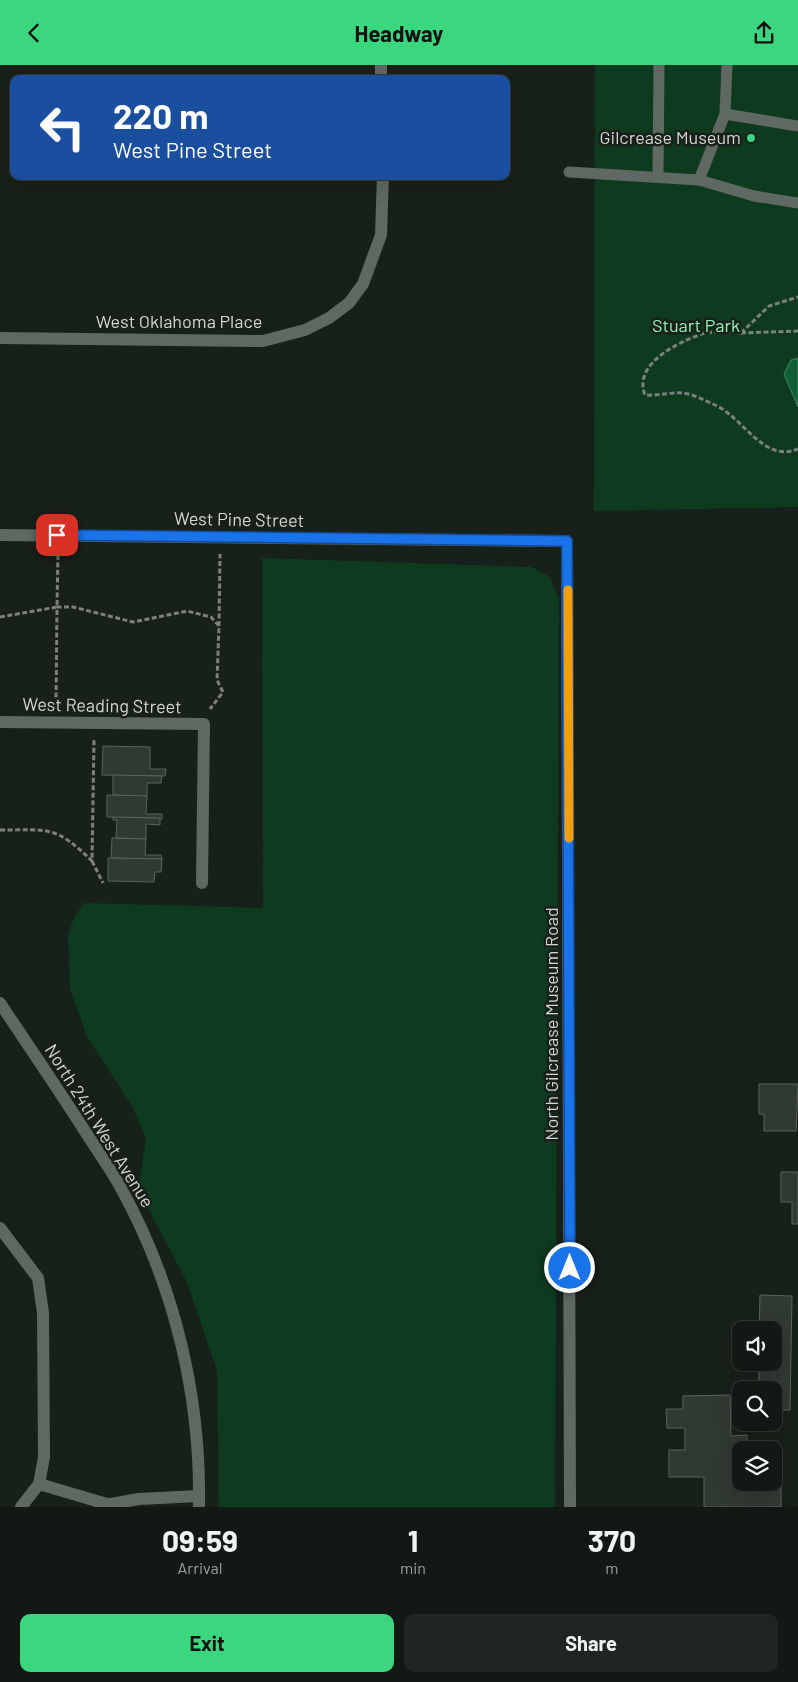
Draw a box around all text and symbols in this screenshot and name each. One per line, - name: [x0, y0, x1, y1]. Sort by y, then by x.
- icon: back: [20, 19, 48, 47]
- icon: share: [750, 19, 778, 47]
- text: Headway: [355, 20, 443, 46]
- text: 220 m: [113, 94, 208, 136]
- icon: left: [30, 95, 95, 160]
- place label: Gilcrease Museum: [600, 126, 741, 148]
- marker: Gilcrease Museum: [745, 132, 757, 144]
- text: West Pine Street: [113, 136, 272, 162]
- street label: West Oklahoma Place: [96, 310, 262, 332]
- park label: Stuart Park: [652, 314, 740, 336]
- street label: West Pine Street: [174, 507, 304, 531]
- pin: [36, 514, 78, 556]
- icon: arrive: [43, 521, 71, 549]
- street label: West Reading Street: [22, 693, 182, 717]
- street label: North Gilcrease Museum Road: [540, 907, 562, 1141]
- street label: North 24th West Avenue: [41, 1040, 159, 1211]
- position arrow: [543, 1241, 595, 1293]
- map controls: [732, 1321, 782, 1491]
- button: sound: [732, 1321, 782, 1371]
- button: search: [732, 1381, 782, 1431]
- button: layers: [732, 1441, 782, 1491]
- text: 09:59: [162, 1522, 238, 1558]
- text: 1: [408, 1522, 418, 1558]
- text: 370: [588, 1522, 636, 1558]
- text: Arrival: [178, 1558, 222, 1577]
- text: min: [400, 1558, 426, 1577]
- text: m: [605, 1558, 619, 1577]
- button: Exit: [20, 1614, 394, 1672]
- button: Share: [404, 1614, 778, 1672]

